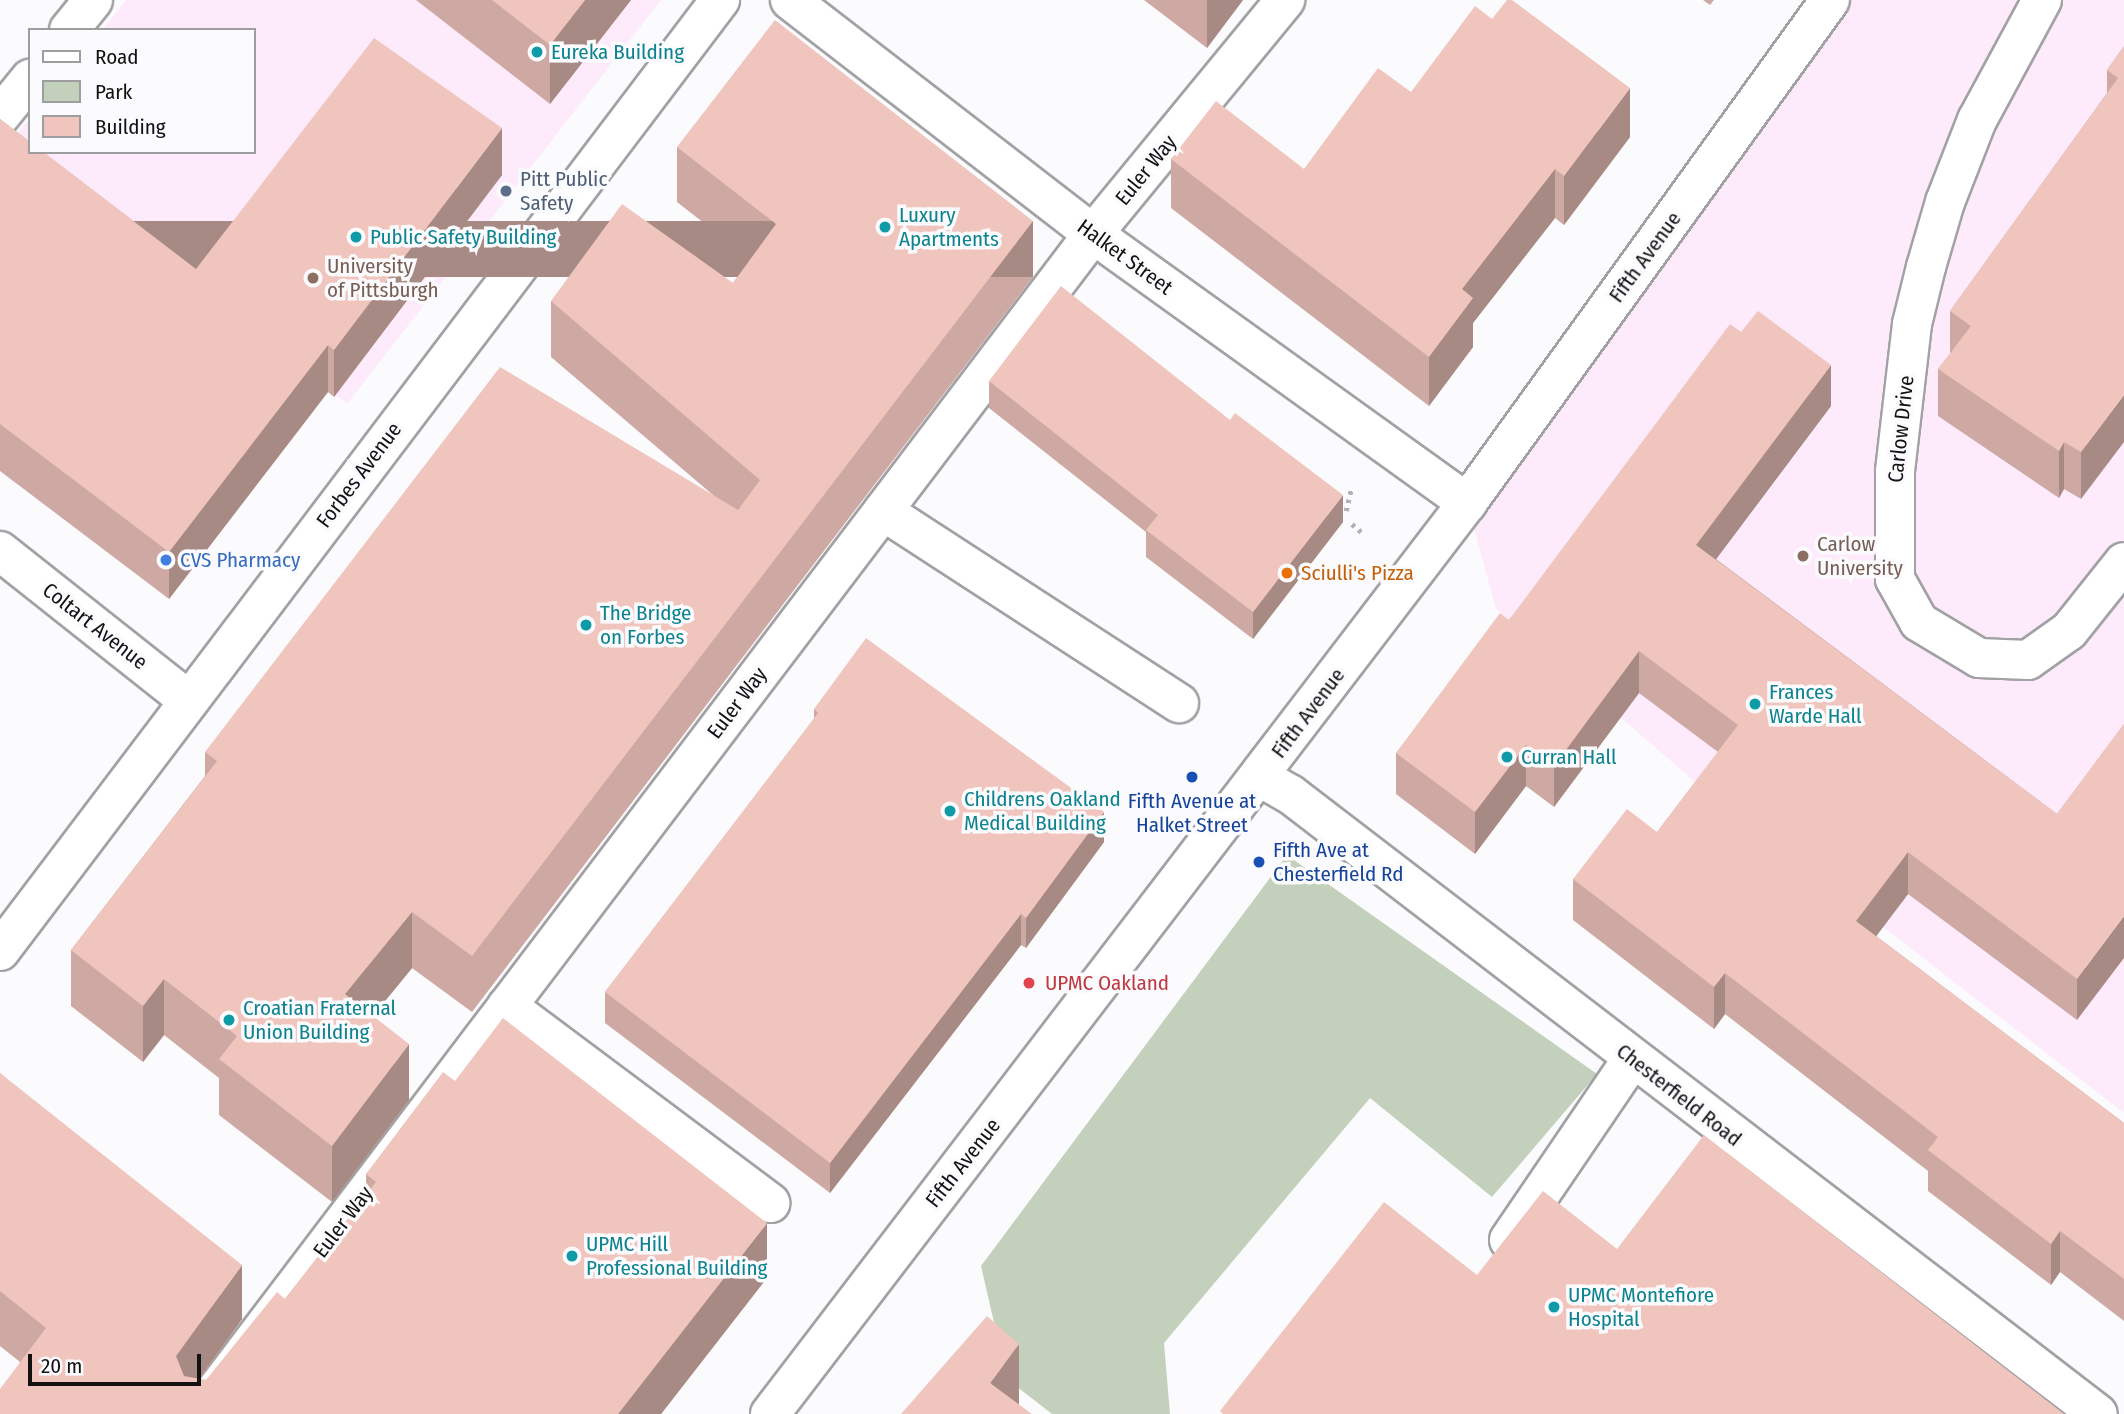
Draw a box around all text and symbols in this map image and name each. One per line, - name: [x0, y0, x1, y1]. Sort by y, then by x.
- legend: [28, 28, 256, 154]
- place label: Eureka Building: [551, 39, 684, 65]
- text: Road: [95, 44, 139, 70]
- marker: Eureka Building: [529, 44, 545, 60]
- text: Park: [95, 79, 132, 105]
- text: Building: [95, 114, 166, 140]
- street label: Euler Way: [1110, 130, 1182, 210]
- place label: Pitt Public Safety: [520, 166, 607, 216]
- marker: Pitt Public Safety: [498, 183, 514, 199]
- place label: Luxury Apartments: [899, 202, 999, 252]
- street label: Fifth Avenue: [1604, 207, 1686, 307]
- street label: Halket Street: [1072, 214, 1178, 300]
- marker: Luxury Apartments: [877, 219, 893, 235]
- place label: Public Safety Building: [370, 224, 556, 250]
- marker: Public Safety Building: [348, 229, 364, 245]
- place label: University of Pittsburgh: [327, 253, 439, 303]
- marker: University of Pittsburgh: [305, 270, 321, 286]
- street label: Carlow Drive: [1883, 374, 1919, 484]
- street label: Forbes Avenue: [311, 417, 407, 533]
- place label: Carlow University: [1817, 531, 1903, 581]
- place label: CVS Pharmacy: [180, 547, 300, 573]
- marker: Carlow University: [1795, 548, 1811, 564]
- marker: CVS Pharmacy: [158, 552, 174, 568]
- place label: Sciulli's Pizza: [1301, 560, 1414, 586]
- marker: Sciulli's Pizza: [1279, 565, 1295, 581]
- street label: Coltart Avenue: [38, 577, 152, 675]
- place label: The Bridge on Forbes: [600, 600, 691, 650]
- marker: The Bridge on Forbes: [578, 617, 594, 633]
- street label: Euler Way: [702, 662, 772, 744]
- street label: Fifth Avenue: [1266, 663, 1350, 763]
- place label: Frances Warde Hall: [1769, 679, 1862, 729]
- marker: Frances Warde Hall: [1747, 696, 1763, 712]
- place label: Curran Hall: [1521, 744, 1616, 770]
- marker: Curran Hall: [1499, 749, 1515, 765]
- marker: Fifth Avenue at Halket Street: [1184, 769, 1200, 785]
- place label: Childrens Oakland Medical Building: [964, 786, 1121, 836]
- place label: Fifth Avenue at Halket Street: [1128, 788, 1256, 838]
- marker: Childrens Oakland Medical Building: [942, 803, 958, 819]
- place label: Fifth Ave at Chesterfield Rd: [1273, 837, 1403, 887]
- marker: Fifth Ave at Chesterfield Rd: [1251, 854, 1267, 870]
- place label: UPMC Oakland: [1045, 970, 1169, 996]
- marker: UPMC Oakland: [1019, 973, 1039, 993]
- place label: Croatian Fraternal Union Building: [243, 995, 396, 1045]
- marker: Croatian Fraternal Union Building: [221, 1012, 237, 1028]
- street label: Chesterfield Road: [1611, 1038, 1747, 1152]
- street label: Fifth Avenue: [920, 1113, 1006, 1213]
- street label: Euler Way: [308, 1181, 378, 1263]
- place label: UPMC Hill Professional Building: [586, 1231, 767, 1281]
- marker: UPMC Hill Professional Building: [564, 1248, 580, 1264]
- place label: UPMC Montefiore Hospital: [1568, 1282, 1714, 1332]
- marker: UPMC Montefiore Hospital: [1546, 1299, 1562, 1315]
- scale bar: [32, 1340, 205, 1384]
- text: 20 m: [41, 1353, 82, 1379]

